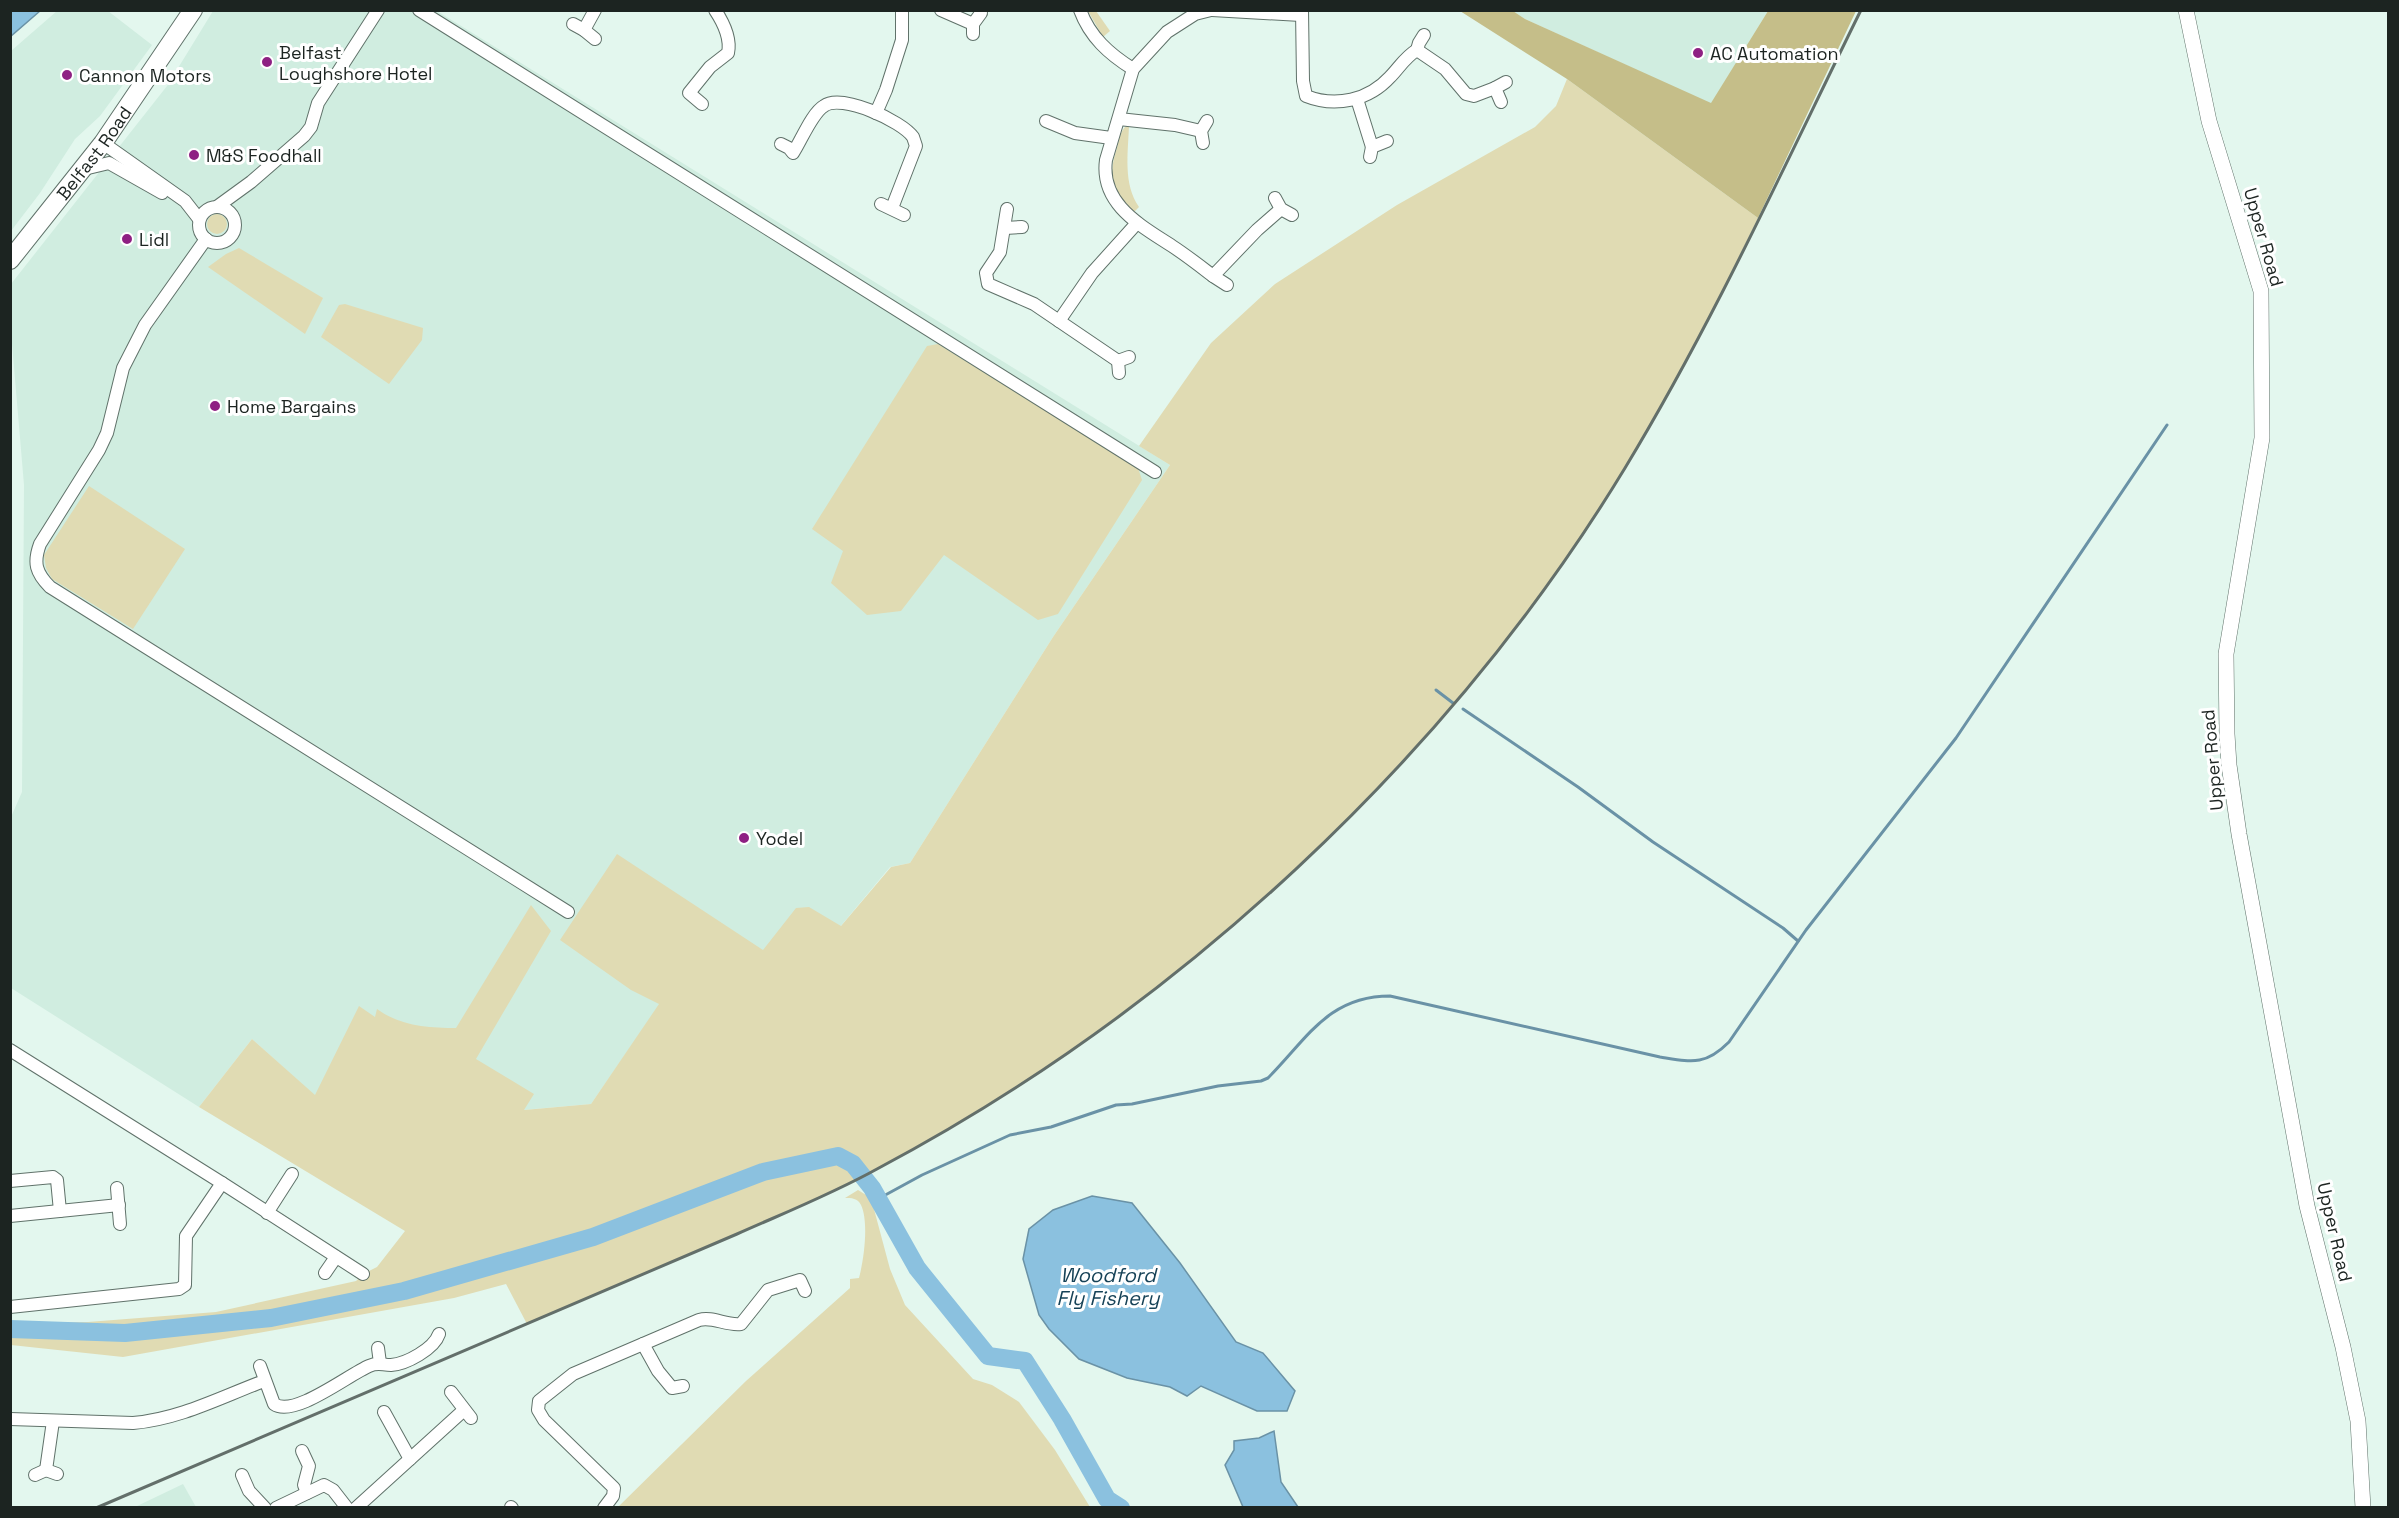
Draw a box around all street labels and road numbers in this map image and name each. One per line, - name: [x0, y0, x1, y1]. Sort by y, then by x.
- street label: Belfast Road: [51, 102, 136, 204]
- street label: Upper Road: [2239, 185, 2289, 289]
- street label: Upper Road: [2196, 708, 2228, 812]
- street label: Upper Road: [2312, 1180, 2358, 1284]

